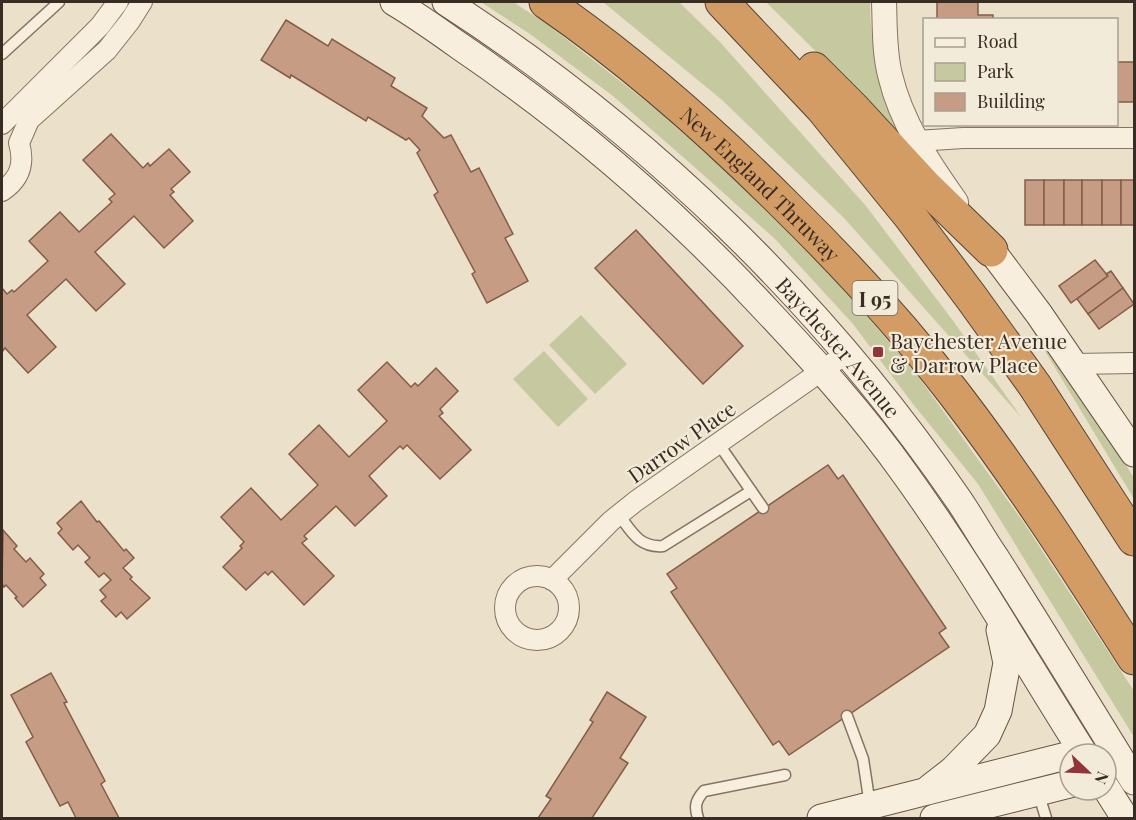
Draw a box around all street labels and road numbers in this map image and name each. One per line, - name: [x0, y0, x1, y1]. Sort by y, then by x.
- street label: New England Thruway: [675, 100, 847, 268]
- street label: Baychester Avenue: [771, 271, 907, 423]
- road number: I 95: [852, 281, 898, 315]
- street label: Darrow Place: [622, 394, 740, 488]

